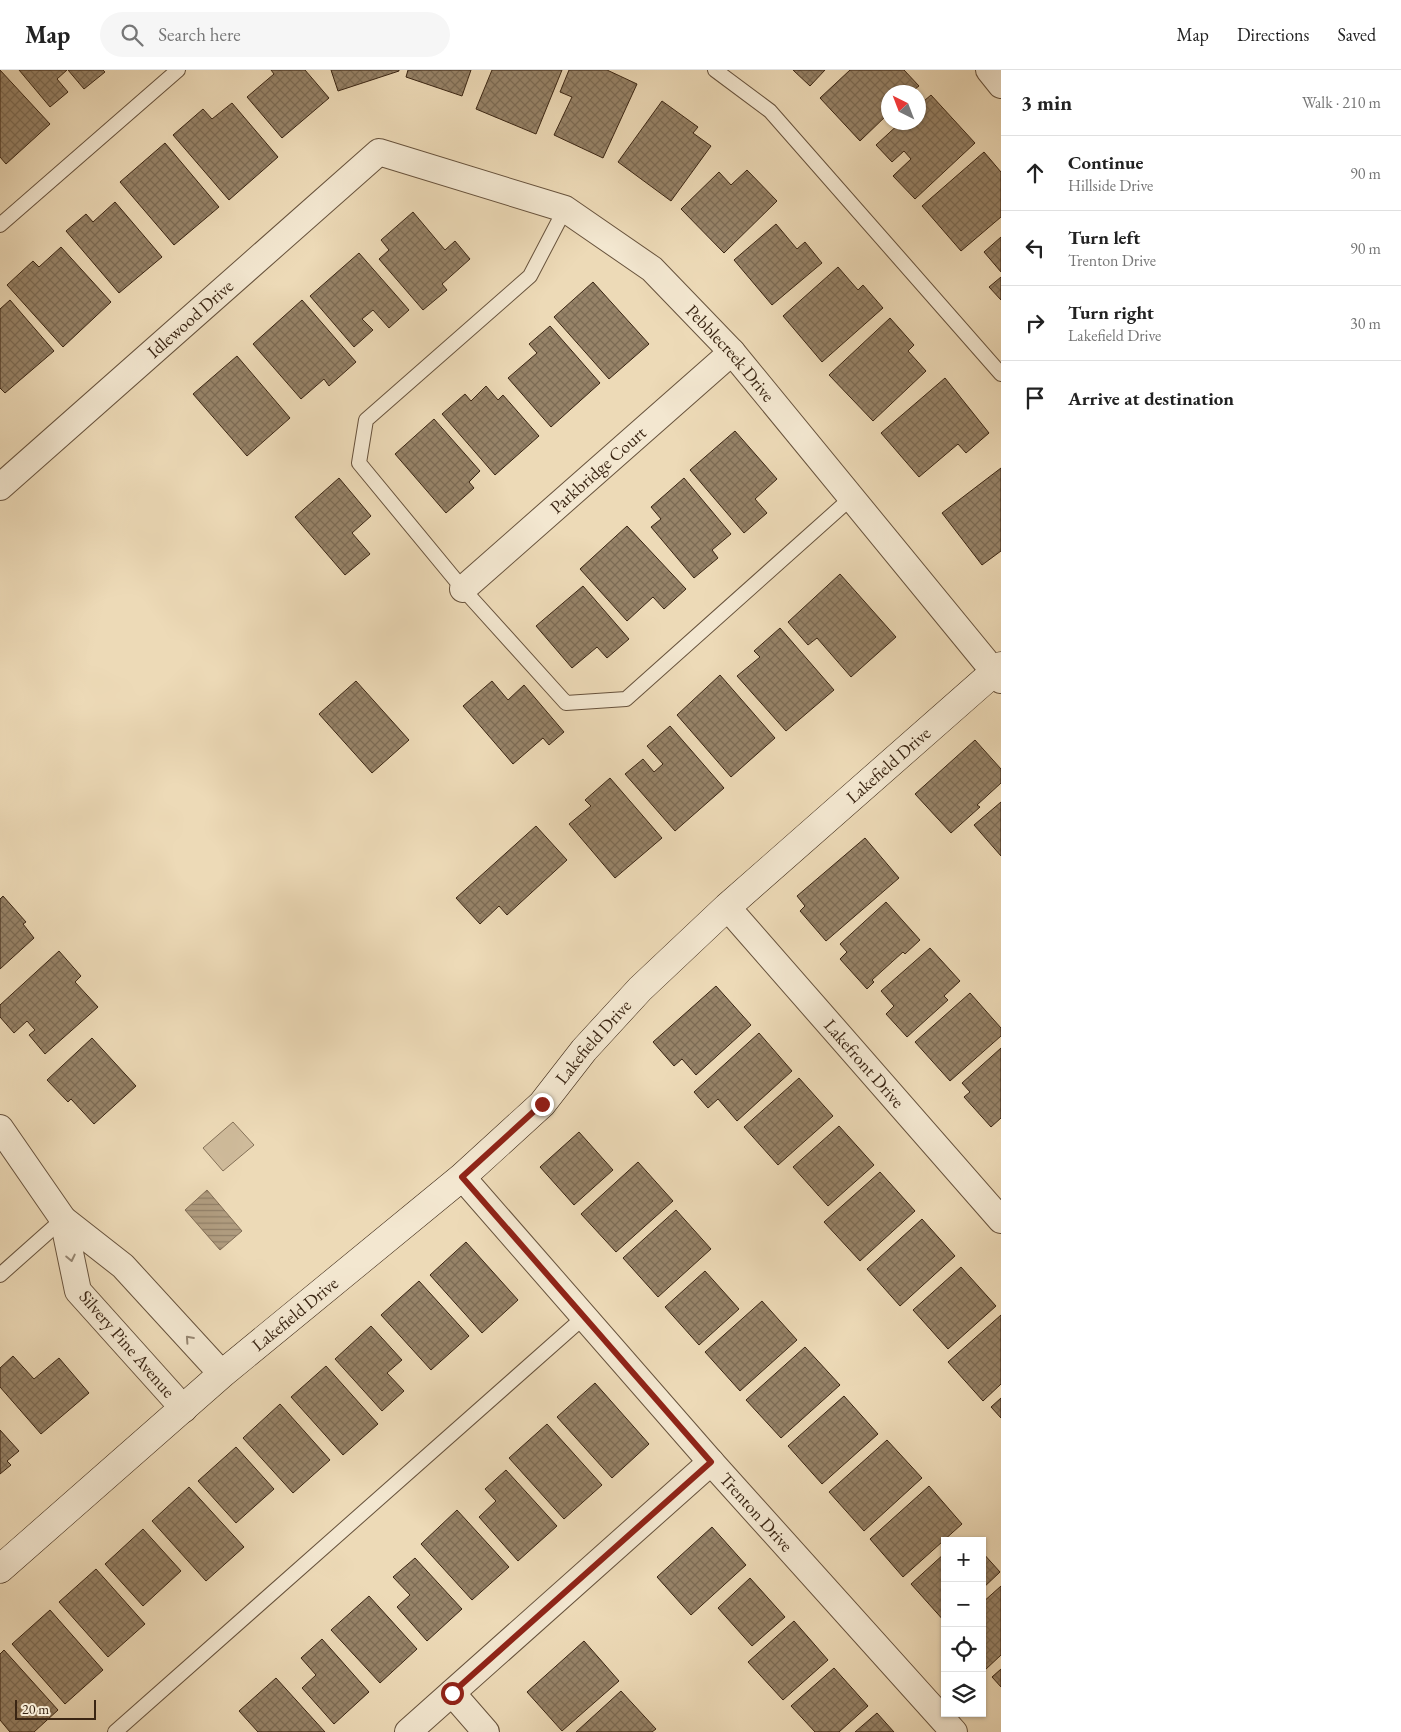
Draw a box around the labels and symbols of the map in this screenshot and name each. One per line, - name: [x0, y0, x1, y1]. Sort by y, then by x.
- north arrow: [881, 85, 926, 130]
- street label: Idlewood Drive: [142, 274, 238, 363]
- street label: Pebblecreek Drive: [681, 299, 780, 406]
- street label: Parkbridge Court: [545, 421, 651, 518]
- street label: Lakefield Drive: [841, 721, 935, 808]
- street label: Lakefield Drive: [550, 994, 636, 1089]
- street label: Lakefront Drive: [819, 1014, 910, 1113]
- route end: [531, 1093, 554, 1116]
- one-way arrow: [65, 1254, 76, 1263]
- street label: Lakefield Drive: [247, 1271, 343, 1356]
- street label: Silvery Pine Avenue: [74, 1285, 180, 1402]
- one-way arrow: [186, 1335, 195, 1344]
- street label: Trenton Drive: [715, 1467, 798, 1556]
- route start: [441, 1682, 464, 1705]
- scale bar: [15, 1697, 96, 1720]

